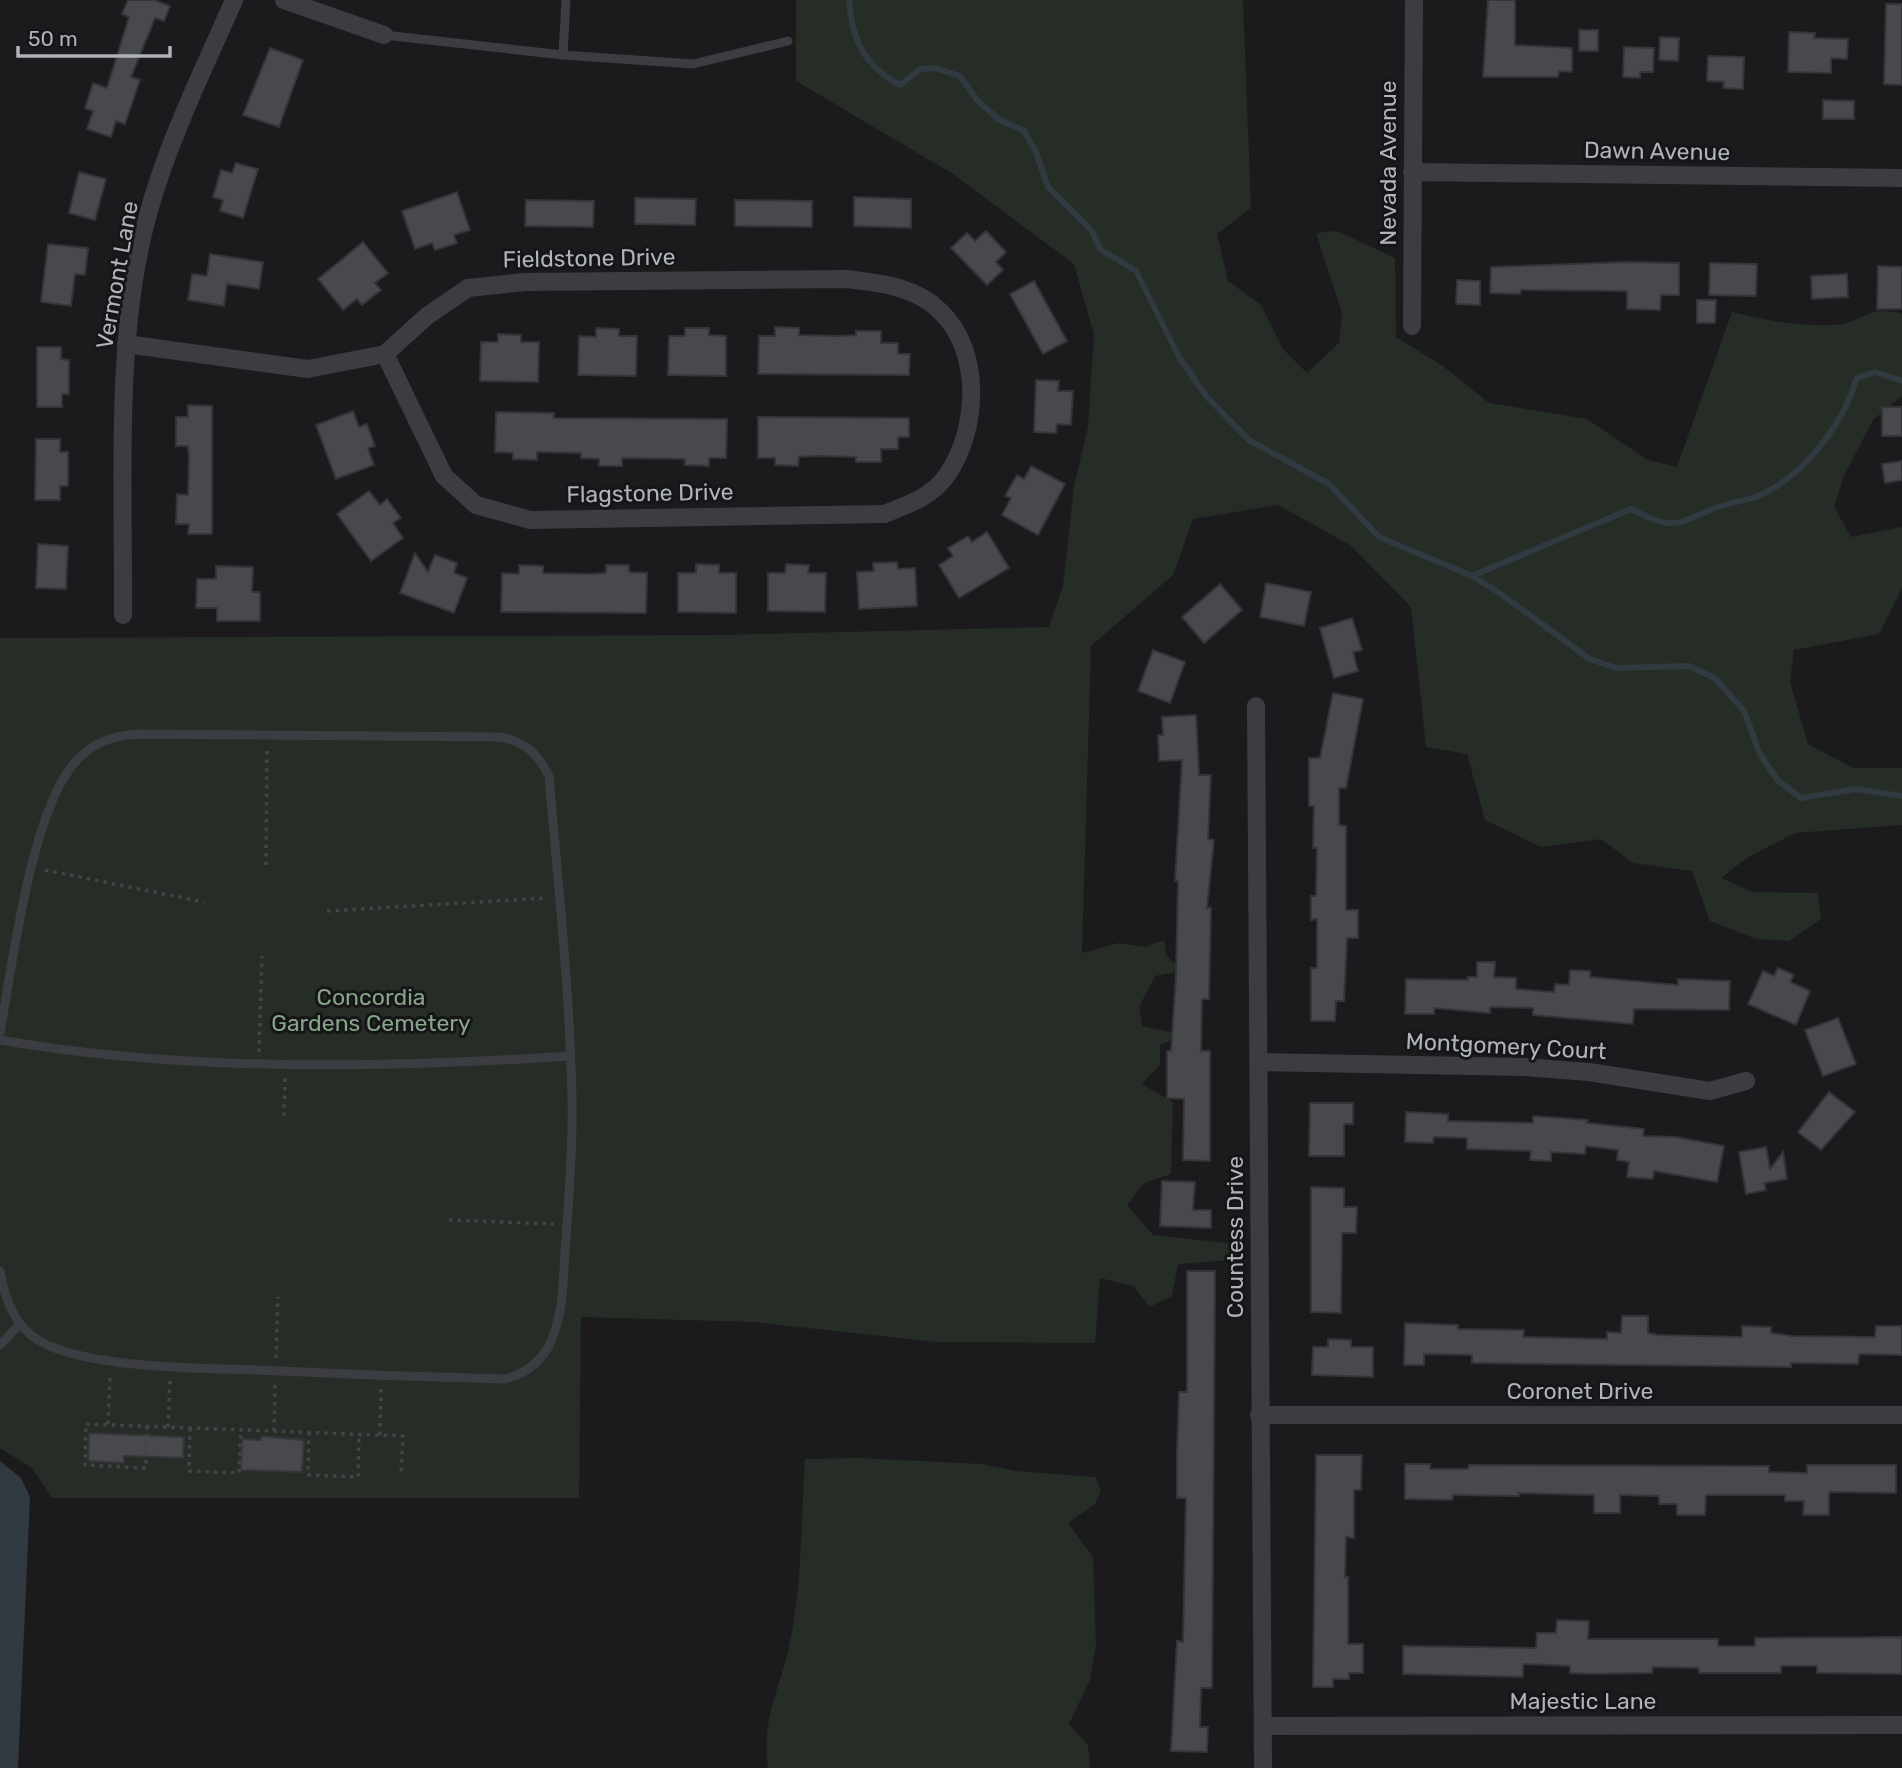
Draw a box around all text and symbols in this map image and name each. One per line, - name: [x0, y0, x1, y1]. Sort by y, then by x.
- scale bar: [18, 14, 170, 58]
- text: 50 m: [28, 26, 78, 51]
- street label: Nevada Avenue: [1374, 80, 1402, 246]
- street label: Dawn Avenue: [1584, 136, 1730, 166]
- street label: Vermont Lane: [90, 199, 144, 351]
- street label: Fieldstone Drive: [502, 242, 676, 274]
- street label: Flagstone Drive: [566, 478, 734, 508]
- park label: Concordia Gardens Cemetery: [271, 983, 471, 1037]
- street label: Montgomery Court: [1405, 1027, 1607, 1065]
- street label: Countess Drive: [1221, 1156, 1249, 1318]
- street label: Coronet Drive: [1507, 1377, 1653, 1405]
- street label: Majestic Lane: [1510, 1687, 1656, 1715]

